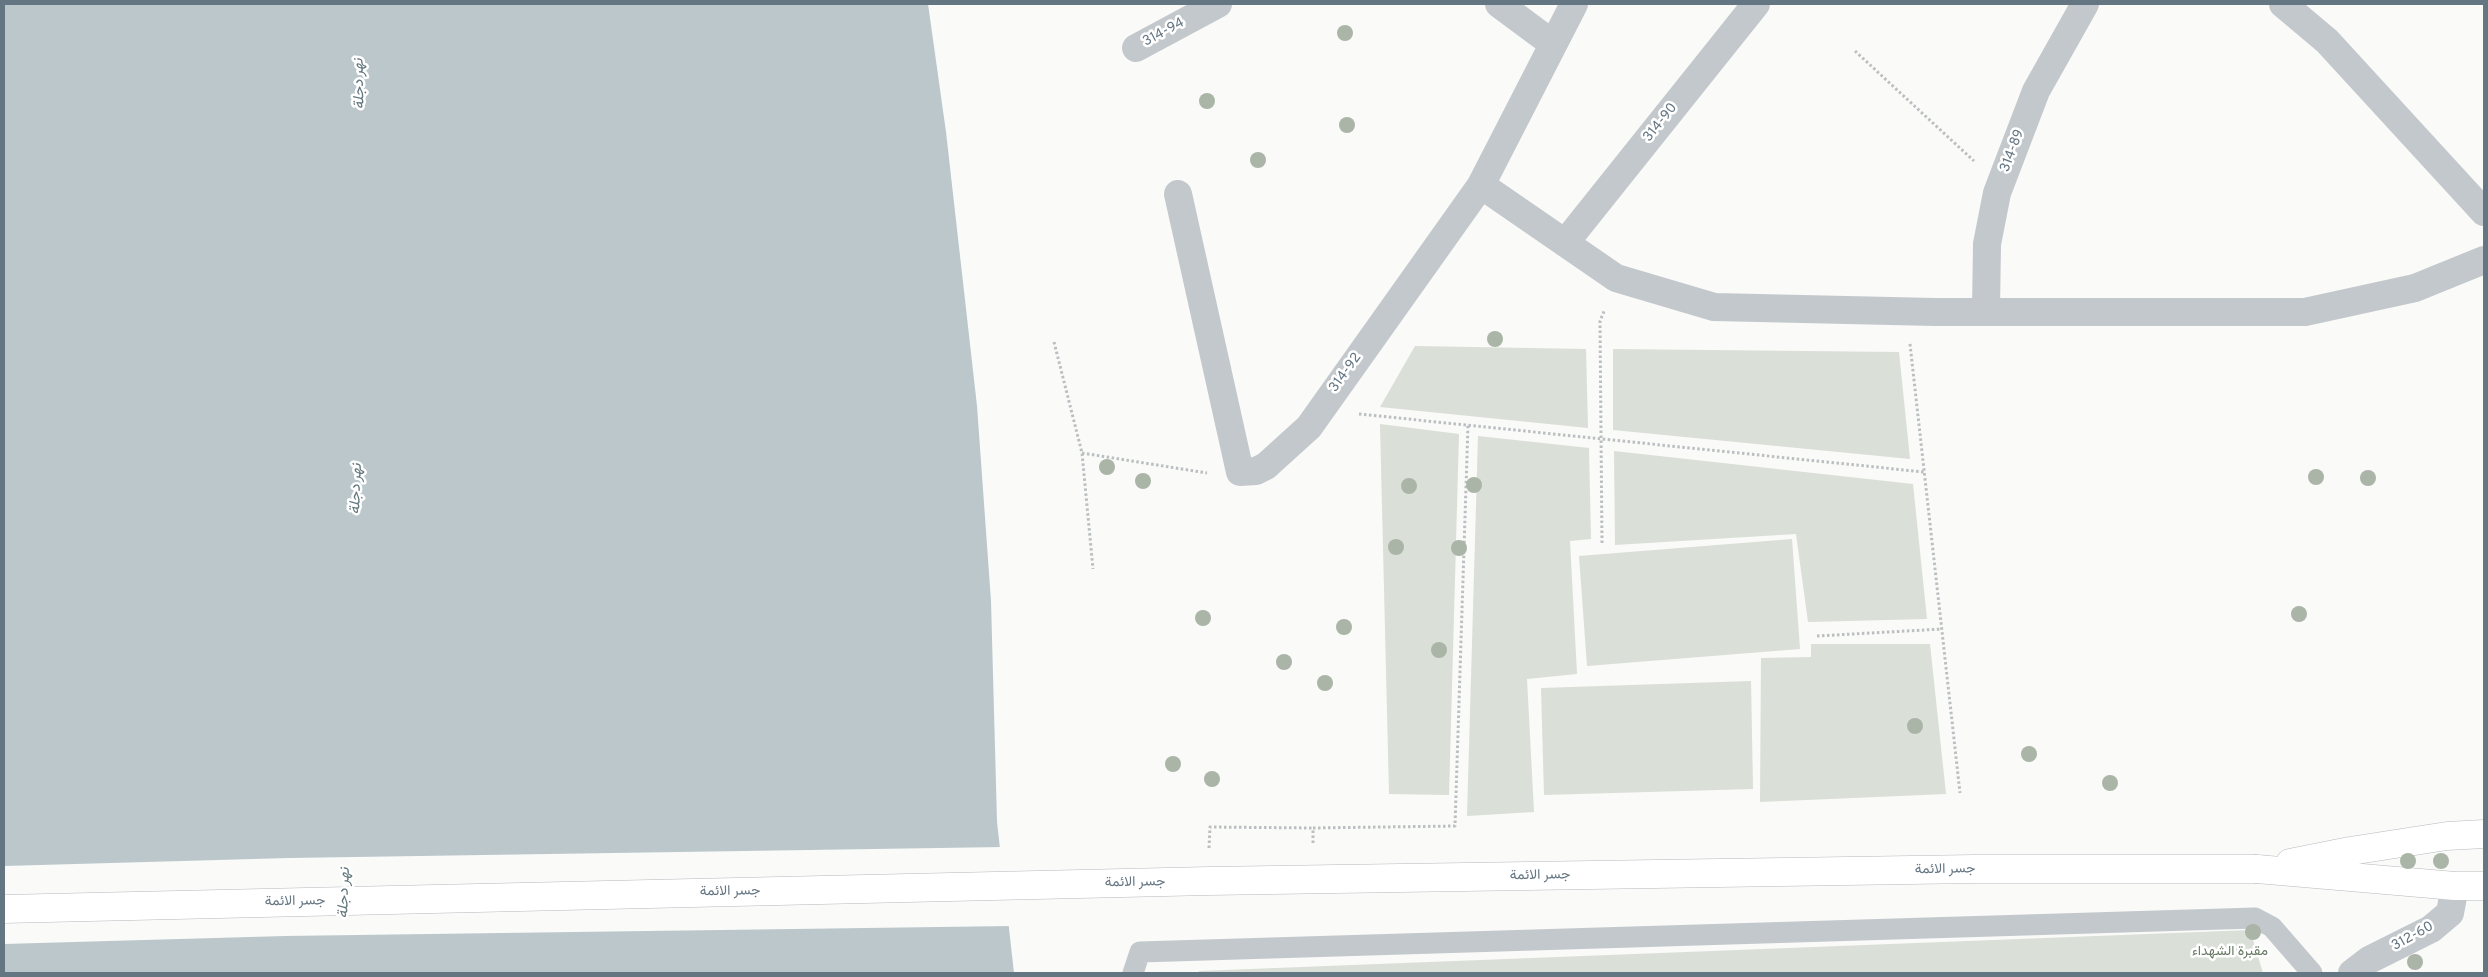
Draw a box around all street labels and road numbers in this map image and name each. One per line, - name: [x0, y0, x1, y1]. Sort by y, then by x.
- street label: 314-94: [1140, 15, 1188, 51]
- street label: 314-90: [1640, 100, 1682, 146]
- street label: 314-89: [1997, 127, 2029, 175]
- street label: 314-92: [1326, 350, 1366, 396]
- street label: جسر الائمة: [1915, 861, 1975, 879]
- street label: جسر الائمة: [1510, 867, 1570, 885]
- street label: جسر الائمة: [1105, 874, 1165, 892]
- street label: جسر الائمة: [700, 883, 760, 901]
- street label: جسر الائمة: [265, 893, 325, 911]
- street label: 312-60: [2389, 919, 2437, 955]

